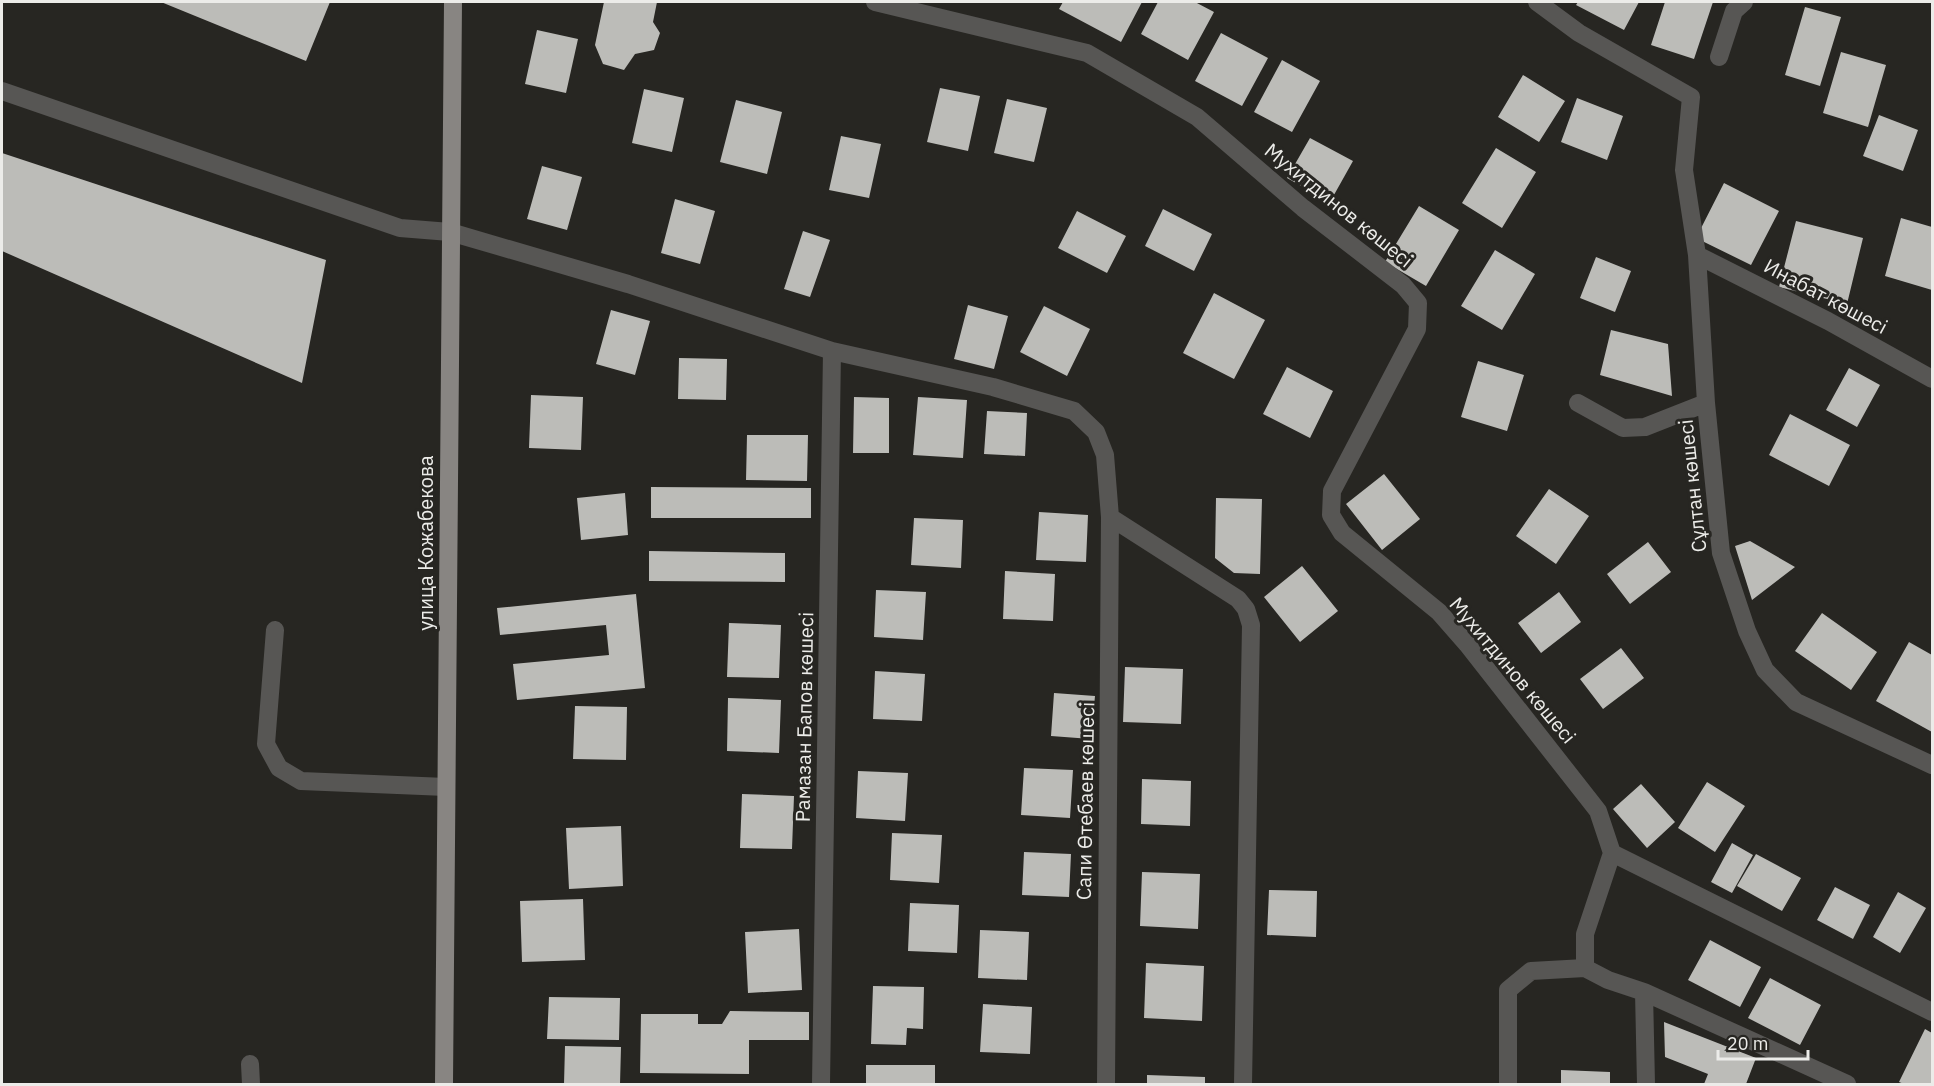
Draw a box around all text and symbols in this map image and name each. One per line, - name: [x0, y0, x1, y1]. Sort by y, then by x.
- street label: Мухитдинов көшесі: [1259, 137, 1419, 273]
- street label: Инабат көшесі: [1759, 252, 1893, 340]
- street label: Сұлтан көшесі: [1672, 418, 1712, 554]
- street label: улица Кожабекова: [412, 455, 439, 631]
- street label: Мухитдинов көшесі: [1444, 591, 1582, 749]
- street label: Рамазан Бапов көшесі: [789, 612, 819, 822]
- street label: Сапи Өтебаев көшесі: [1070, 702, 1100, 900]
- scale bar: [1718, 1023, 1808, 1061]
- text: 20 m: [1727, 1032, 1769, 1055]

